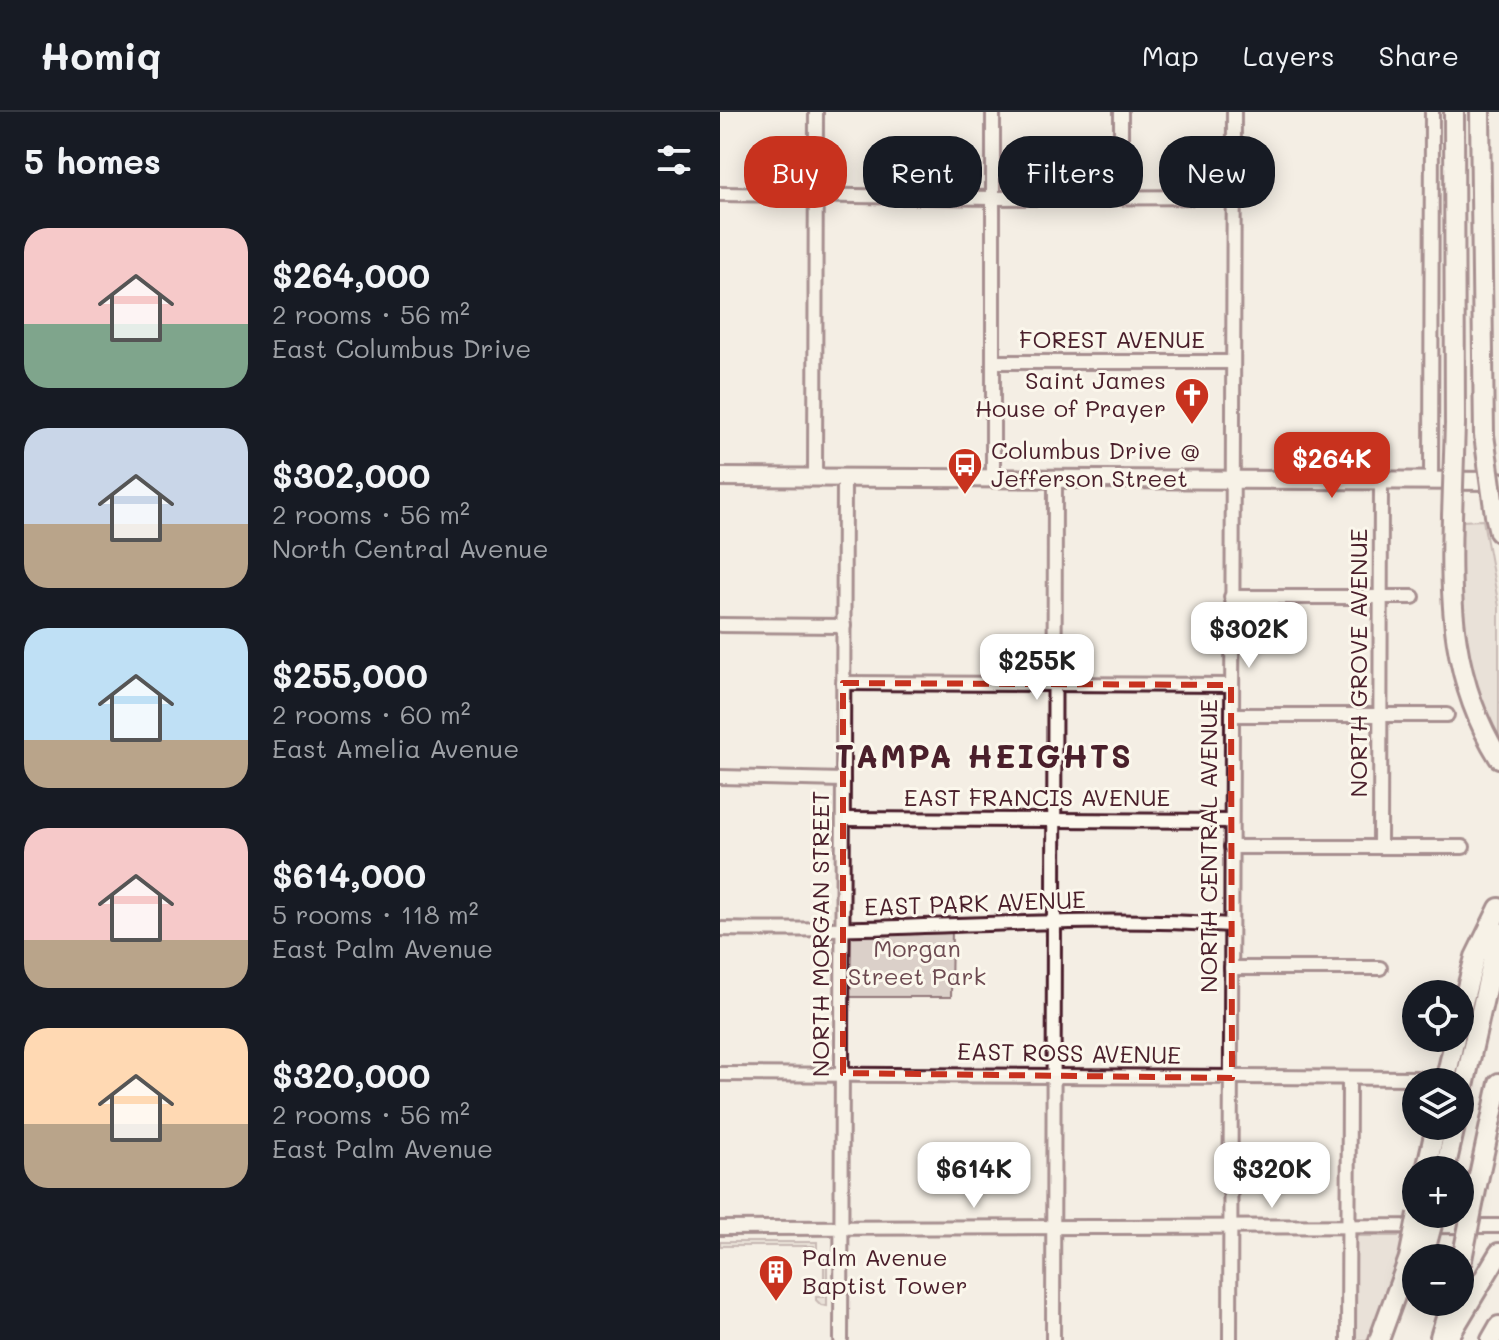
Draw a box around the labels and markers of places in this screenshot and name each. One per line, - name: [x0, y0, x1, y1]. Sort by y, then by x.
- place label: Saint James House of Prayer: [975, 364, 1166, 423]
- church icon: Saint James House of Prayer: [1173, 376, 1211, 426]
- pin: $264K: [1276, 432, 1388, 500]
- place label: Columbus Drive @ Jefferson Street: [991, 434, 1201, 493]
- bus stop icon: Columbus Drive @ Jefferson Street: [946, 446, 984, 496]
- pin: $302K: [1193, 602, 1305, 670]
- pin: $255K: [981, 634, 1093, 702]
- pin: $614K: [918, 1142, 1030, 1210]
- pin: $320K: [1216, 1142, 1328, 1210]
- place label: Palm Avenue Baptist Tower: [802, 1241, 968, 1300]
- building icon: Palm Avenue Baptist Tower: [757, 1253, 795, 1303]

